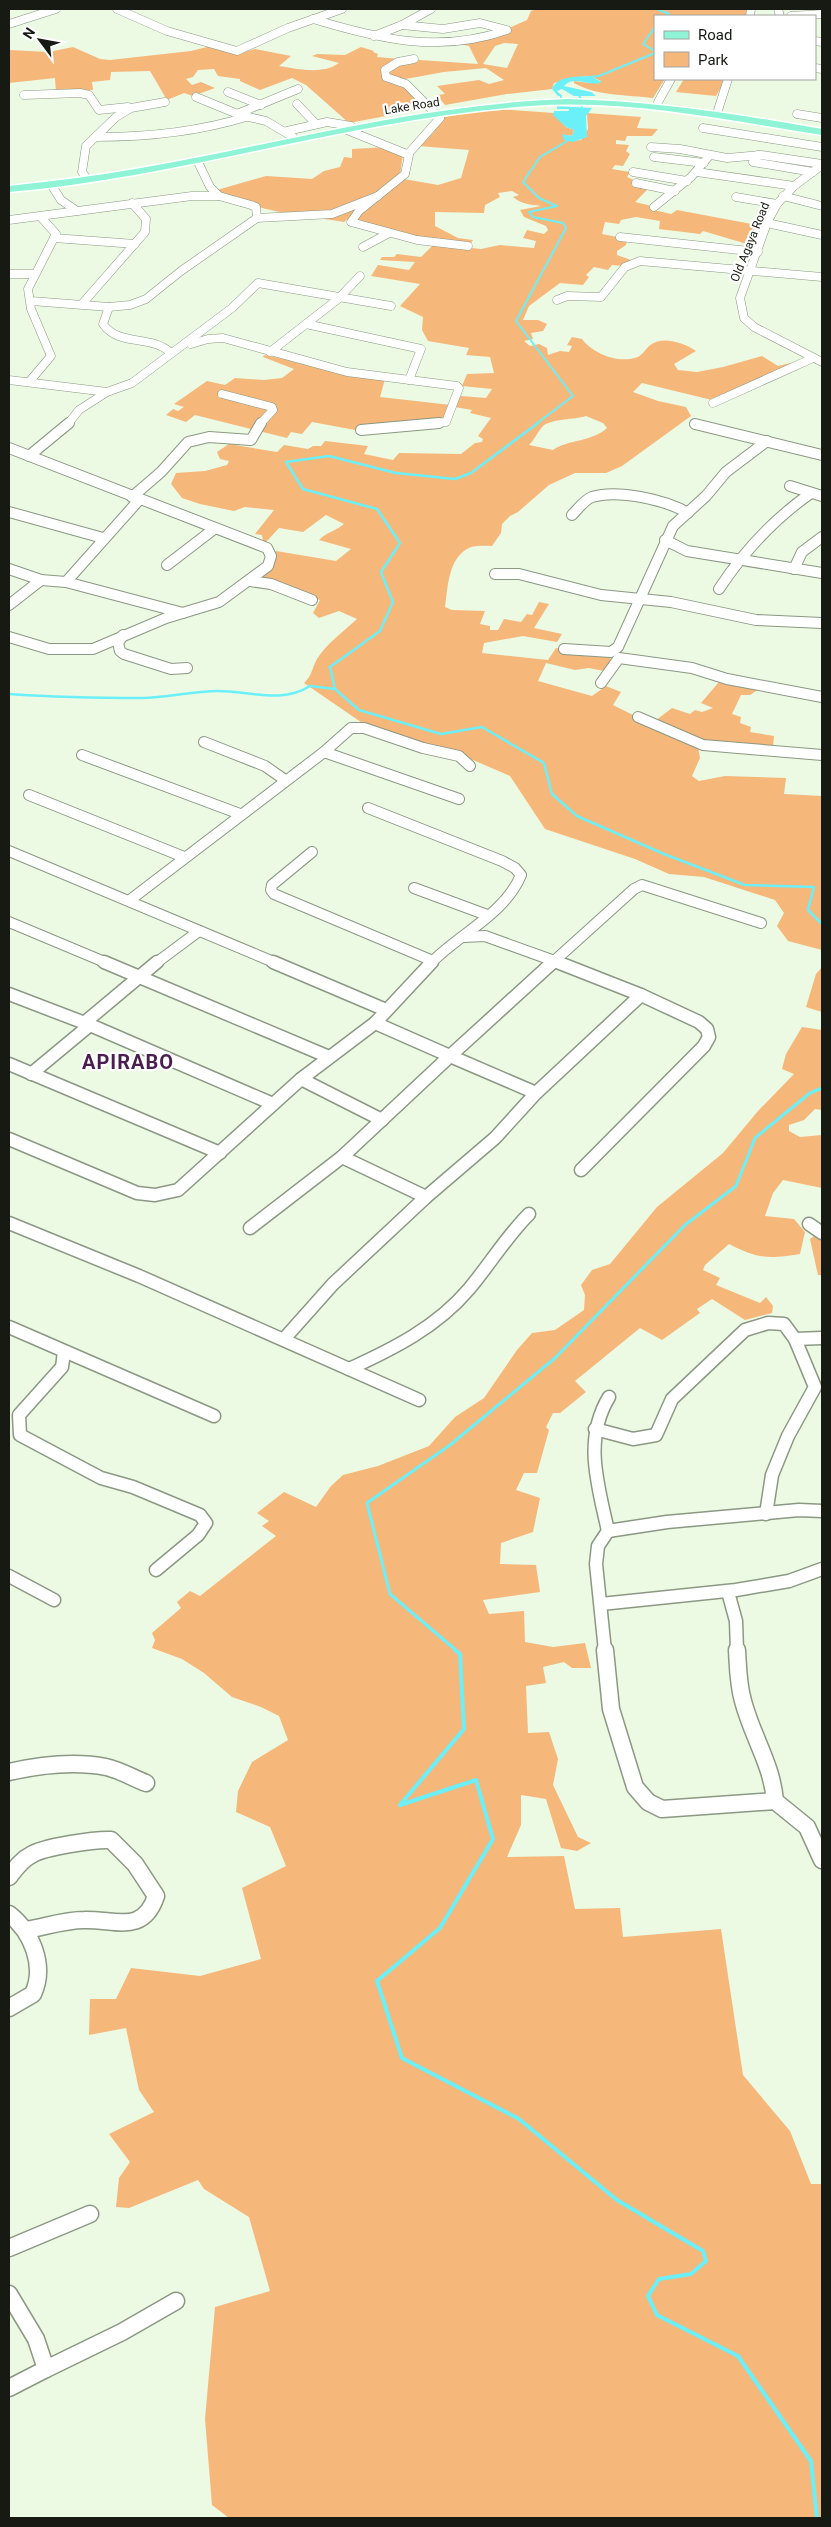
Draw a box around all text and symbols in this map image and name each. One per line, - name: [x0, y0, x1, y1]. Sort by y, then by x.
- north arrow: [15, 15, 65, 65]
- legend: [654, 15, 816, 80]
- text: N: [20, 25, 38, 42]
- text: Road: [698, 26, 732, 44]
- text: Park: [698, 51, 729, 69]
- street label: Lake Road: [383, 95, 441, 117]
- street label: Old Agaya Road: [728, 200, 772, 284]
- district label: APIRABO: [82, 1050, 174, 1074]

